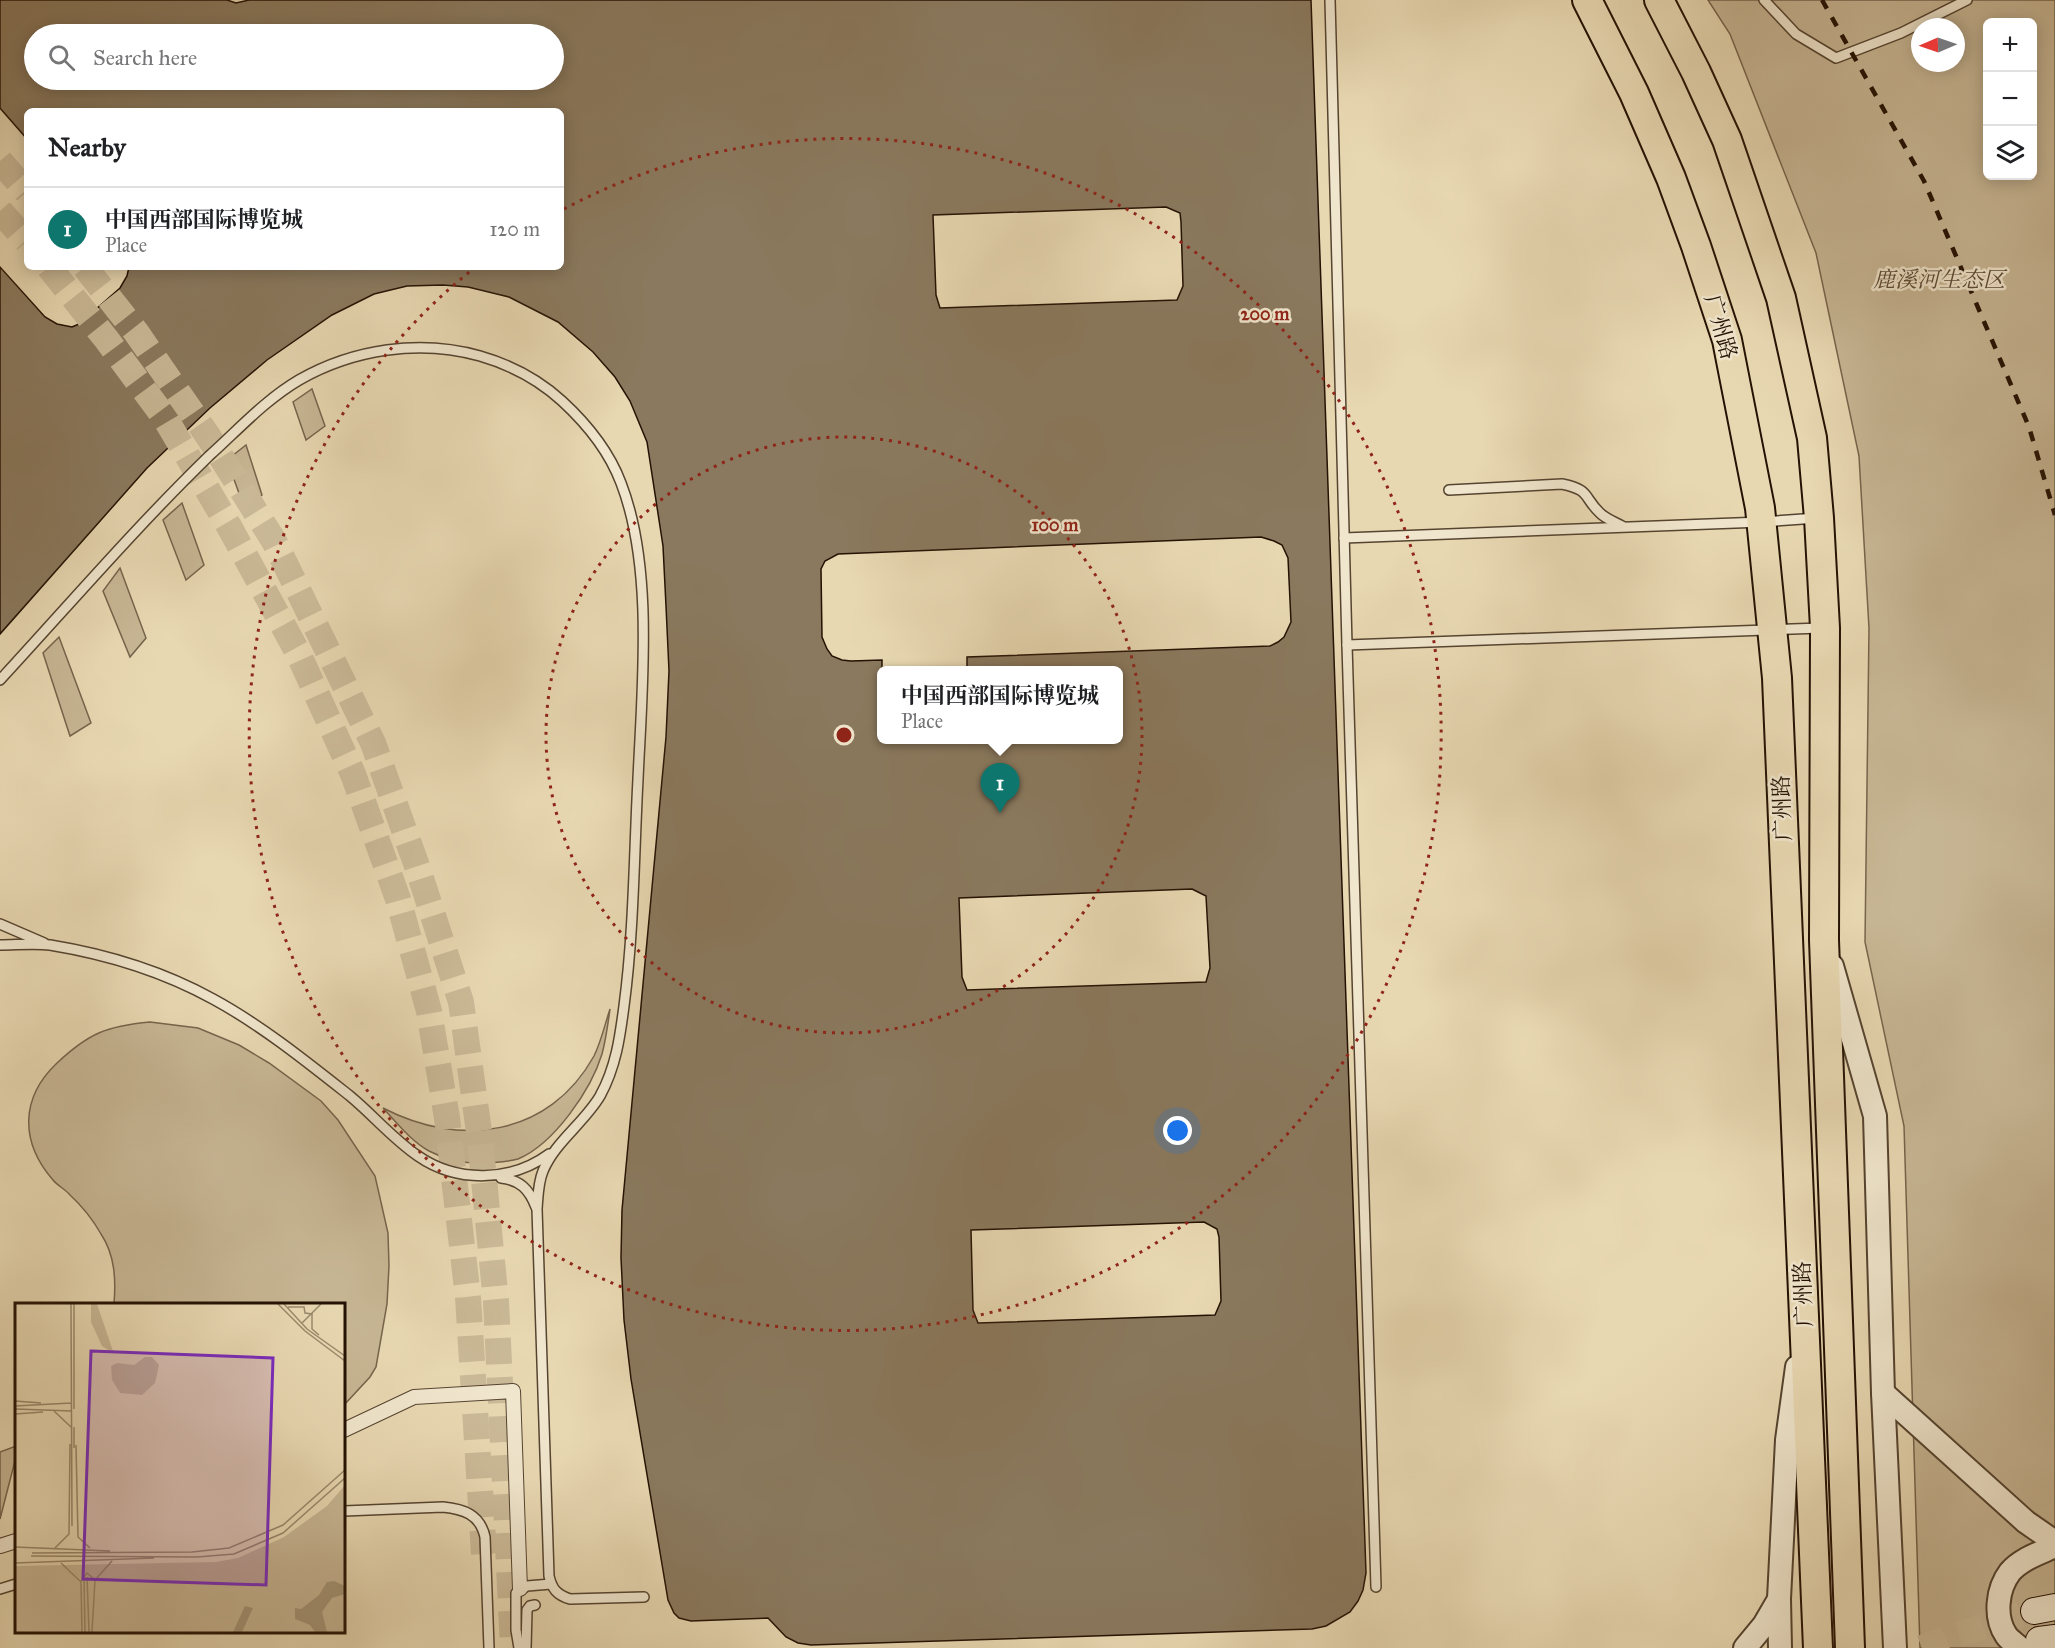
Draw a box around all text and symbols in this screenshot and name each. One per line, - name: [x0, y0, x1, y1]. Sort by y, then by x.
- north arrow: [1911, 18, 1965, 72]
- map controls: [1983, 18, 2037, 180]
- button: +: [1983, 18, 2037, 72]
- search box: [24, 24, 564, 90]
- icon: search: [45, 41, 78, 74]
- text: Search here: [93, 44, 197, 71]
- button: −: [1983, 72, 2037, 126]
- button: layers: [1983, 126, 2037, 180]
- text: Nearby: [48, 131, 126, 163]
- text: 中国西部国际博览城: [105, 206, 303, 233]
- text: 1: [64, 217, 71, 241]
- text: 120 m: [489, 217, 540, 241]
- text: Place: [105, 233, 147, 257]
- park label: 鹿溪河生态区: [1873, 266, 2008, 293]
- street label: 广州路: [1699, 292, 1743, 362]
- text: 200 m: [1241, 303, 1290, 325]
- text: 100 m: [1032, 514, 1079, 536]
- popup: [877, 666, 1123, 744]
- text: 中国西部国际博览城: [901, 682, 1099, 709]
- text: Place: [901, 709, 943, 733]
- centre of rings: [834, 725, 854, 745]
- pin: 1: [980, 764, 1020, 813]
- street label: 广州路: [1767, 775, 1797, 841]
- your location: [1163, 1116, 1192, 1145]
- street label: 广州路: [1788, 1261, 1818, 1327]
- inset map: [15, 1303, 345, 1633]

